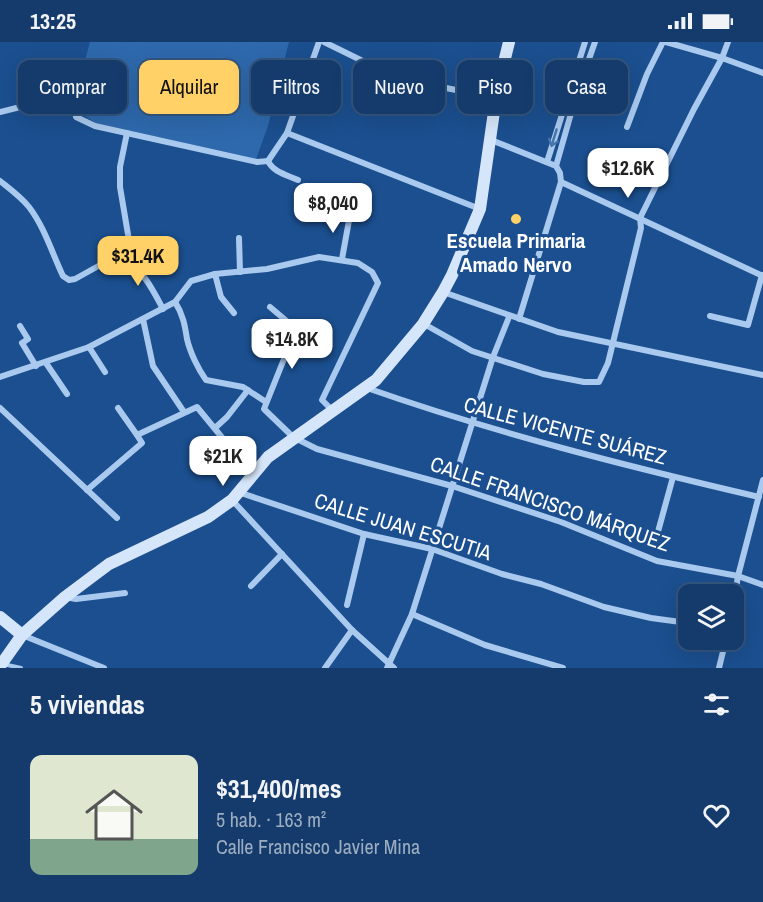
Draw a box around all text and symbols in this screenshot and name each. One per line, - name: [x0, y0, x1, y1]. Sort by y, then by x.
- text: 13:25: [30, 6, 76, 36]
- chip: Comprar: [18, 60, 127, 114]
- chip: Alquilar: [139, 60, 239, 114]
- chip: Filtros: [251, 60, 341, 114]
- chip: Nuevo: [353, 60, 445, 114]
- chip: Piso: [457, 60, 533, 114]
- chip: Casa: [545, 60, 628, 114]
- one-way arrow: [548, 128, 559, 147]
- pin: $12.6K: [579, 148, 677, 199]
- text: $12.6K: [602, 154, 654, 181]
- pin: $8,040: [284, 183, 382, 234]
- text: $8,040: [308, 189, 358, 216]
- marker: Escuela Primaria Amado Nervo: [509, 212, 523, 226]
- place label: Escuela Primaria Amado Nervo: [447, 226, 586, 279]
- pin: $31.4K: [89, 236, 187, 287]
- text: $31.4K: [112, 242, 164, 269]
- pin: $14.8K: [243, 319, 341, 370]
- text: $14.8K: [266, 325, 318, 352]
- street label: CALLE VICENTE SUÁREZ: [461, 390, 670, 472]
- pin: $21K: [187, 436, 259, 487]
- text: $21K: [203, 442, 243, 469]
- street label: CALLE FRANCISCO MÁRQUEZ: [426, 449, 674, 558]
- street label: CALLE JUAN ESCUTIA: [311, 486, 496, 567]
- map controls: [678, 584, 744, 650]
- button: layers: [678, 584, 744, 650]
- text: 5 viviendas: [30, 687, 145, 722]
- icon: filters: [700, 688, 733, 721]
- text: $31,400/mes: [216, 771, 342, 806]
- icon: home: [78, 779, 150, 851]
- icon: heart: [700, 799, 733, 832]
- text: 5 hab. · 163 m²: [216, 806, 326, 833]
- text: Calle Francisco Javier Mina: [216, 833, 420, 860]

